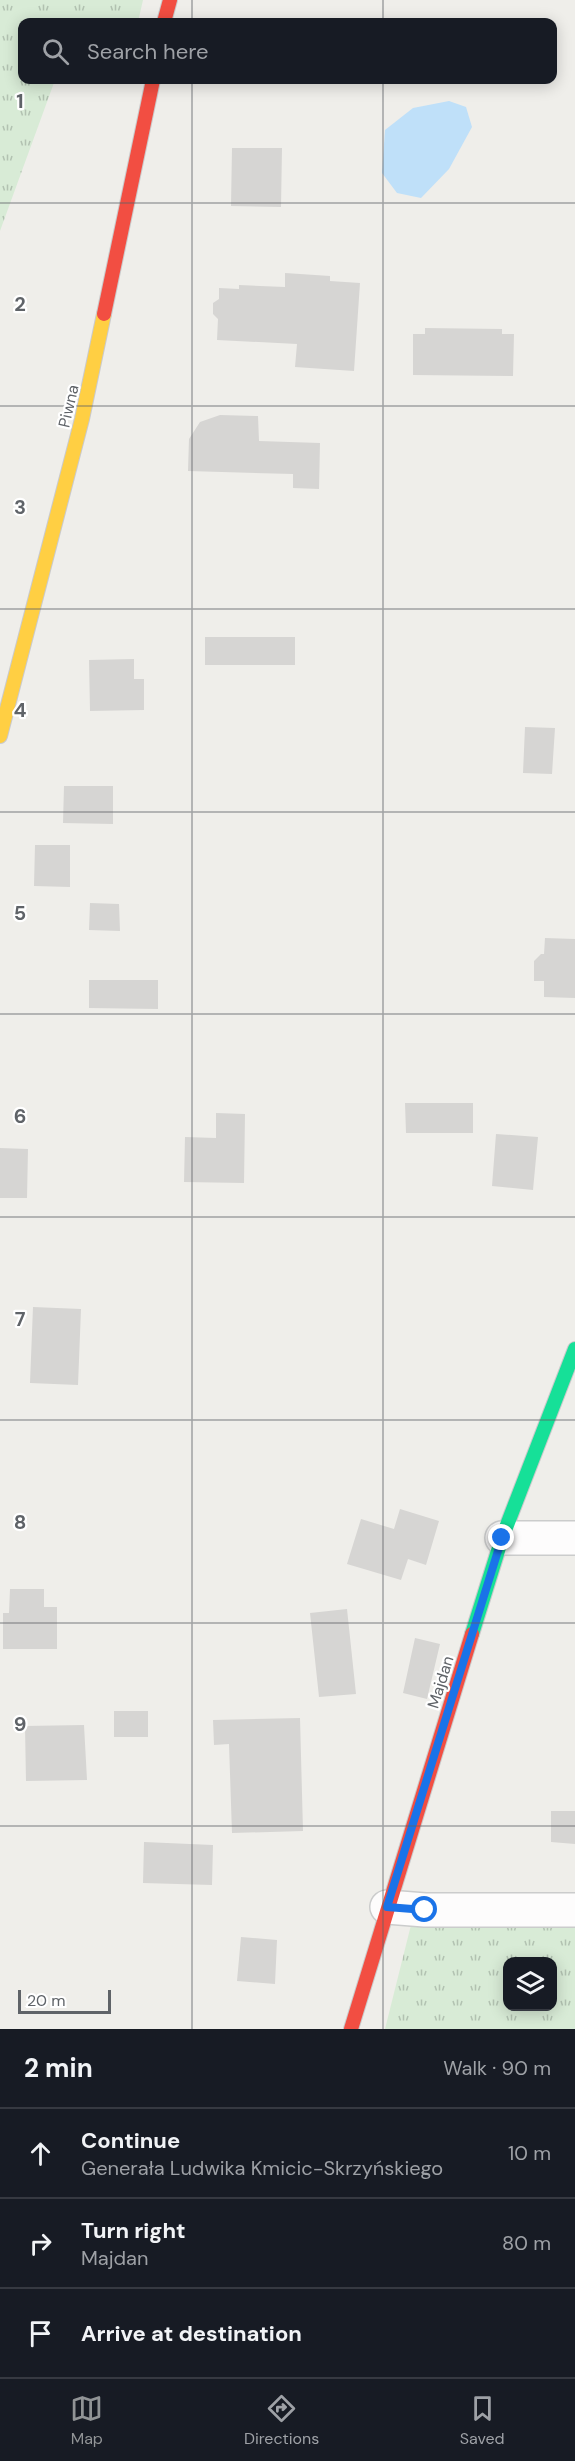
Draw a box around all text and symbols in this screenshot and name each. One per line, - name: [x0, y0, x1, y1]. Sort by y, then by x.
- search box: [18, 18, 557, 84]
- icon: search: [39, 35, 72, 68]
- text: Search here: [87, 37, 208, 66]
- text: 1: [16, 88, 24, 114]
- text: 2: [14, 291, 26, 317]
- street label: Piwna: [53, 383, 84, 430]
- text: 3: [14, 494, 26, 520]
- text: 4: [14, 697, 27, 723]
- text: 5: [14, 900, 26, 926]
- text: 6: [14, 1103, 26, 1129]
- text: 7: [15, 1306, 26, 1332]
- text: 8: [14, 1509, 26, 1535]
- route end: [488, 1524, 514, 1550]
- street label: Majdan: [423, 1653, 458, 1711]
- text: 9: [14, 1711, 26, 1737]
- route start: [411, 1896, 437, 1922]
- map controls: [503, 1957, 557, 2011]
- button: layers: [503, 1957, 557, 2011]
- scale bar: [18, 1987, 111, 2014]
- text: 20 m: [27, 1990, 66, 2011]
- text: 2 min: [24, 2051, 93, 2085]
- text: Walk · 90 m: [443, 2055, 551, 2081]
- text: Continue: [81, 2126, 180, 2155]
- icon: ahead: [24, 2137, 57, 2170]
- text: 10 m: [508, 2140, 551, 2166]
- text: Generała Ludwika Kmicic-Skrzyńskiego: [81, 2155, 443, 2181]
- text: Turn right: [81, 2216, 186, 2245]
- icon: right: [24, 2227, 57, 2260]
- text: 80 m: [502, 2230, 551, 2256]
- text: Majdan: [81, 2245, 148, 2271]
- icon: arrive: [24, 2317, 57, 2350]
- text: Arrive at destination: [81, 2319, 302, 2348]
- tab: Map: [70, 2392, 103, 2449]
- tab: Directions: [244, 2392, 319, 2449]
- tab: Saved: [460, 2392, 505, 2449]

